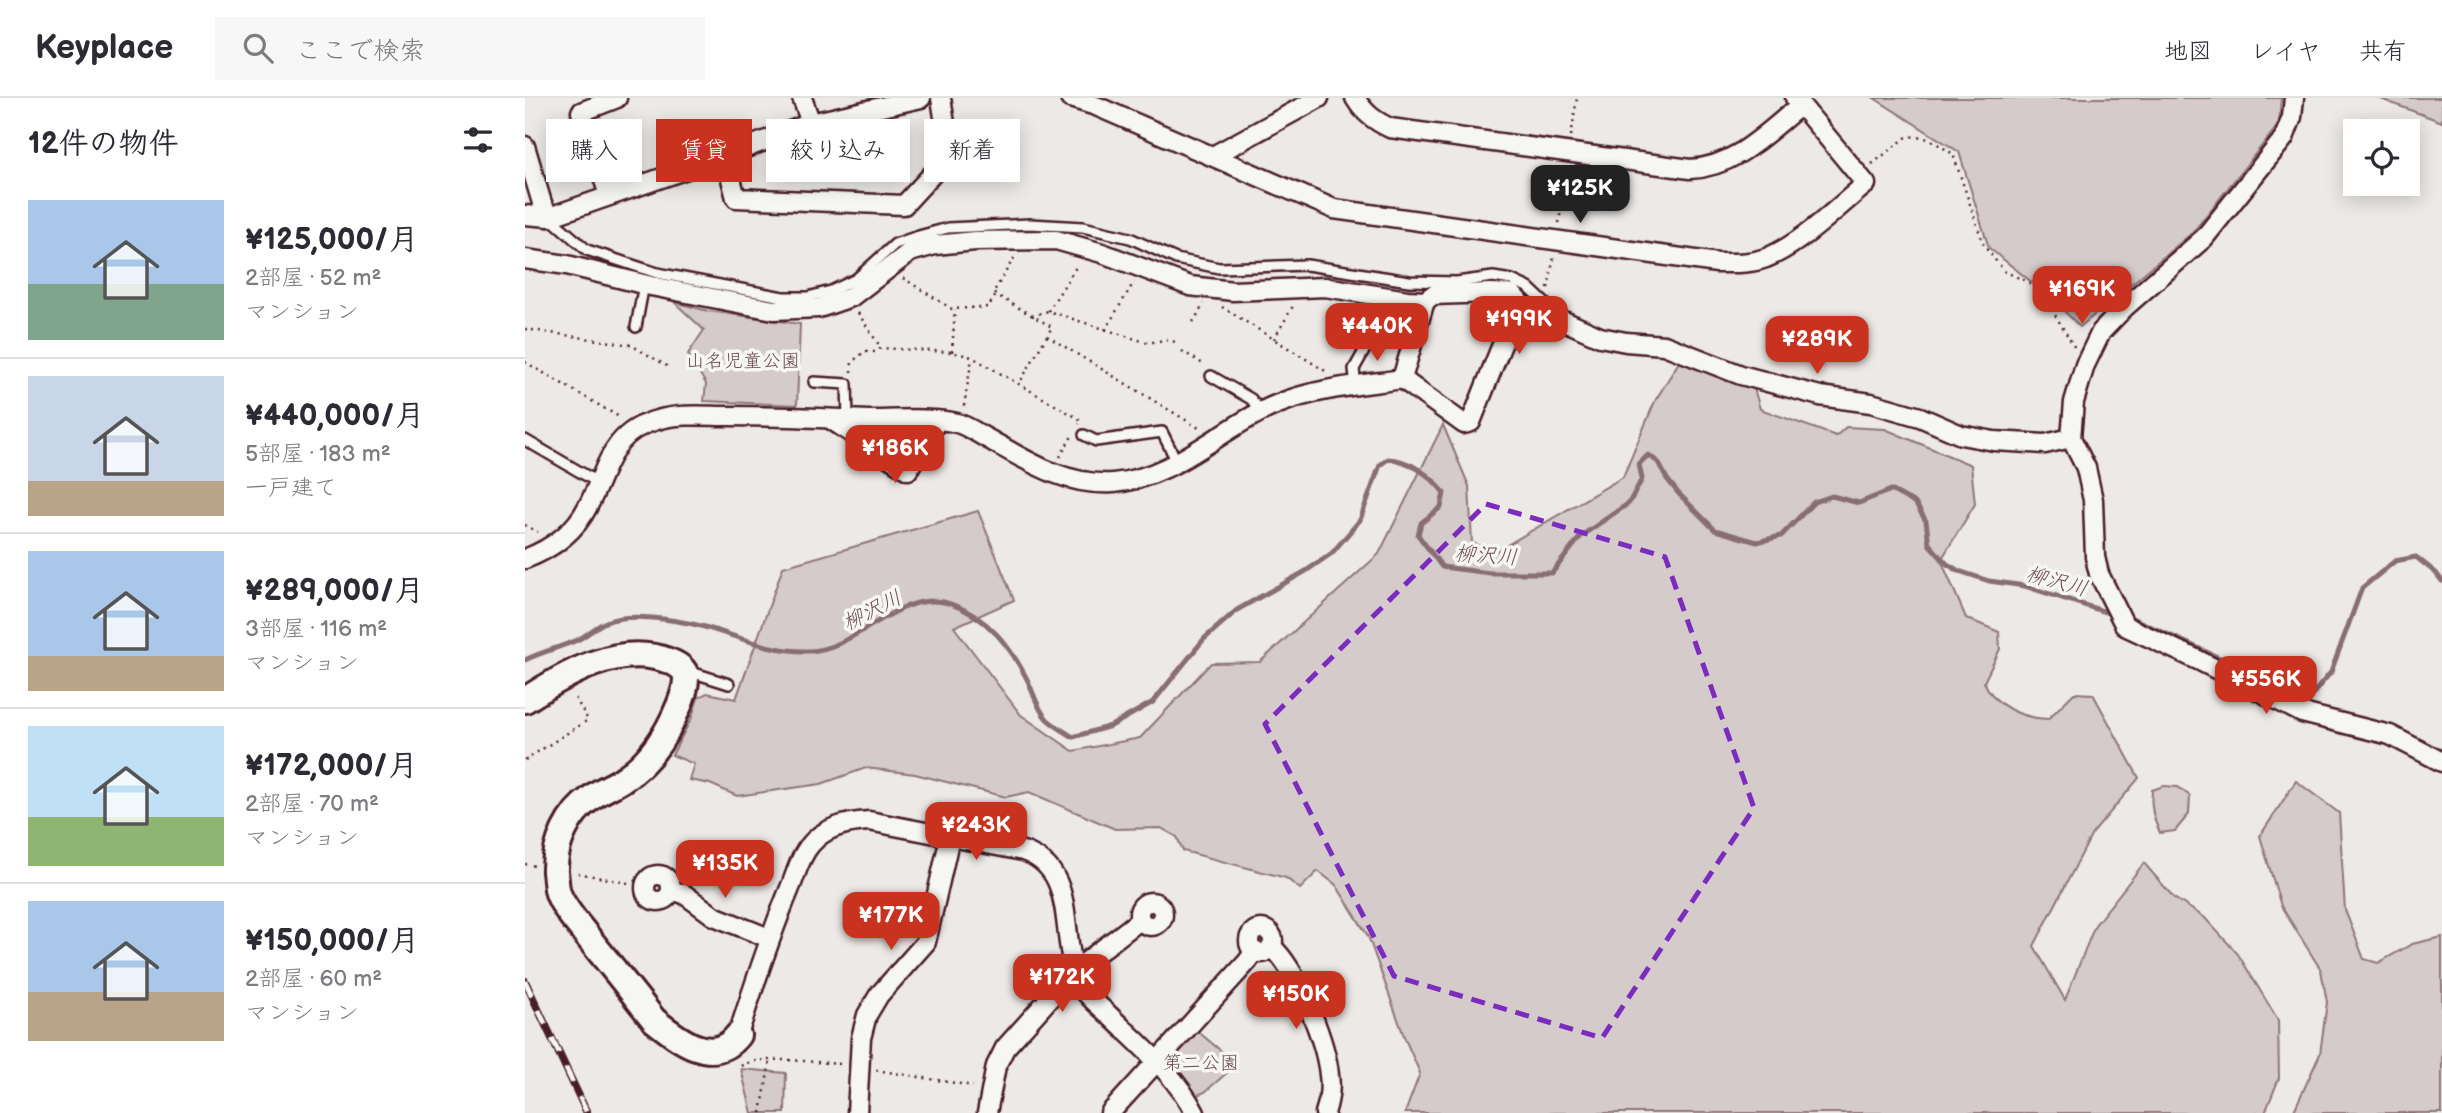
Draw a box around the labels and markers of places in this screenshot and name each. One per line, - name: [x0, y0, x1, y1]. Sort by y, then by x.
- pin: ¥125K: [1531, 166, 1629, 225]
- pin: ¥169K: [2033, 266, 2131, 326]
- pin: ¥199K: [1470, 296, 1568, 356]
- pin: ¥440K: [1328, 303, 1426, 363]
- pin: ¥289K: [1768, 316, 1866, 376]
- pin: ¥186K: [846, 426, 944, 485]
- pin: ¥556K: [2217, 656, 2315, 716]
- pin: ¥243K: [927, 802, 1025, 862]
- pin: ¥135K: [676, 840, 774, 900]
- pin: ¥177K: [842, 892, 940, 952]
- pin: ¥172K: [1013, 954, 1111, 1014]
- pin: ¥150K: [1247, 972, 1345, 1031]

